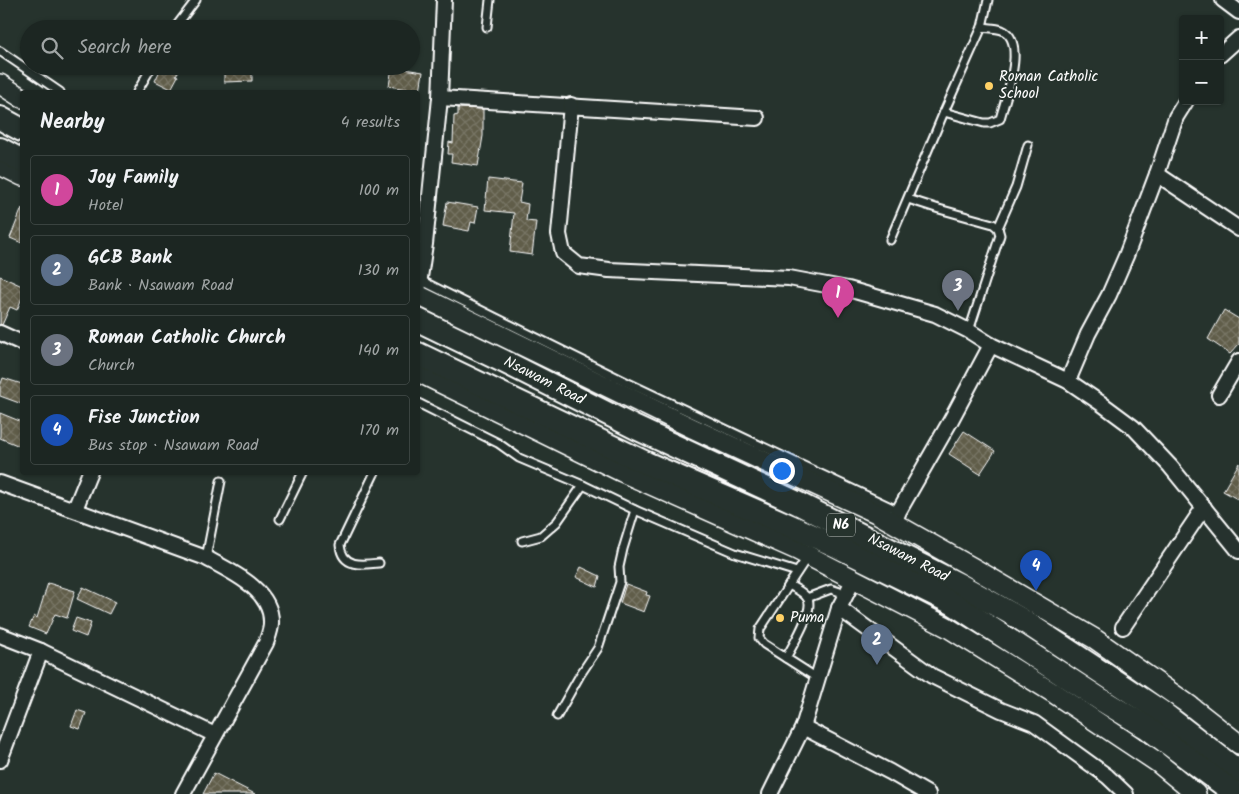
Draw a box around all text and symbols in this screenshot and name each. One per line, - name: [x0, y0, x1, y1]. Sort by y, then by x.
- map controls: [1179, 15, 1224, 105]
- button: +: [1179, 15, 1224, 60]
- search box: [20, 20, 420, 75]
- text: Search here: [78, 33, 172, 63]
- icon: search: [38, 34, 66, 62]
- button: −: [1179, 60, 1224, 105]
- place label: Roman Catholic School: [999, 65, 1098, 106]
- marker: Roman Catholic School: [983, 80, 995, 92]
- text: Nearby: [40, 106, 105, 139]
- text: 4 results: [341, 110, 400, 135]
- text: Joy Family: [88, 163, 179, 193]
- text: 1: [55, 178, 59, 203]
- text: 100 m: [359, 178, 399, 203]
- text: Hotel: [88, 193, 123, 218]
- text: GCB Bank: [88, 243, 172, 273]
- text: 2: [52, 258, 62, 283]
- text: 130 m: [358, 258, 399, 283]
- pin: 3: [942, 270, 974, 311]
- text: Bank · Nsawam Road: [88, 273, 233, 298]
- pin: 1: [822, 277, 854, 318]
- text: Roman Catholic Church: [88, 323, 286, 353]
- text: 3: [53, 338, 61, 363]
- text: 140 m: [358, 338, 399, 363]
- street label: Nsawam Road: [499, 350, 589, 412]
- text: Church: [88, 353, 135, 378]
- text: Fise Junction: [88, 403, 200, 433]
- text: 4: [53, 418, 61, 443]
- text: 170 m: [359, 418, 399, 443]
- text: Bus stop · Nsawam Road: [88, 433, 258, 458]
- your location: [769, 458, 795, 484]
- road number: N6: [827, 514, 855, 536]
- street label: Nsawam Road: [863, 527, 953, 589]
- pin: 4: [1020, 550, 1052, 591]
- place label: Puma: [790, 606, 824, 630]
- marker: Puma: [774, 612, 786, 624]
- pin: 2: [861, 624, 893, 665]

